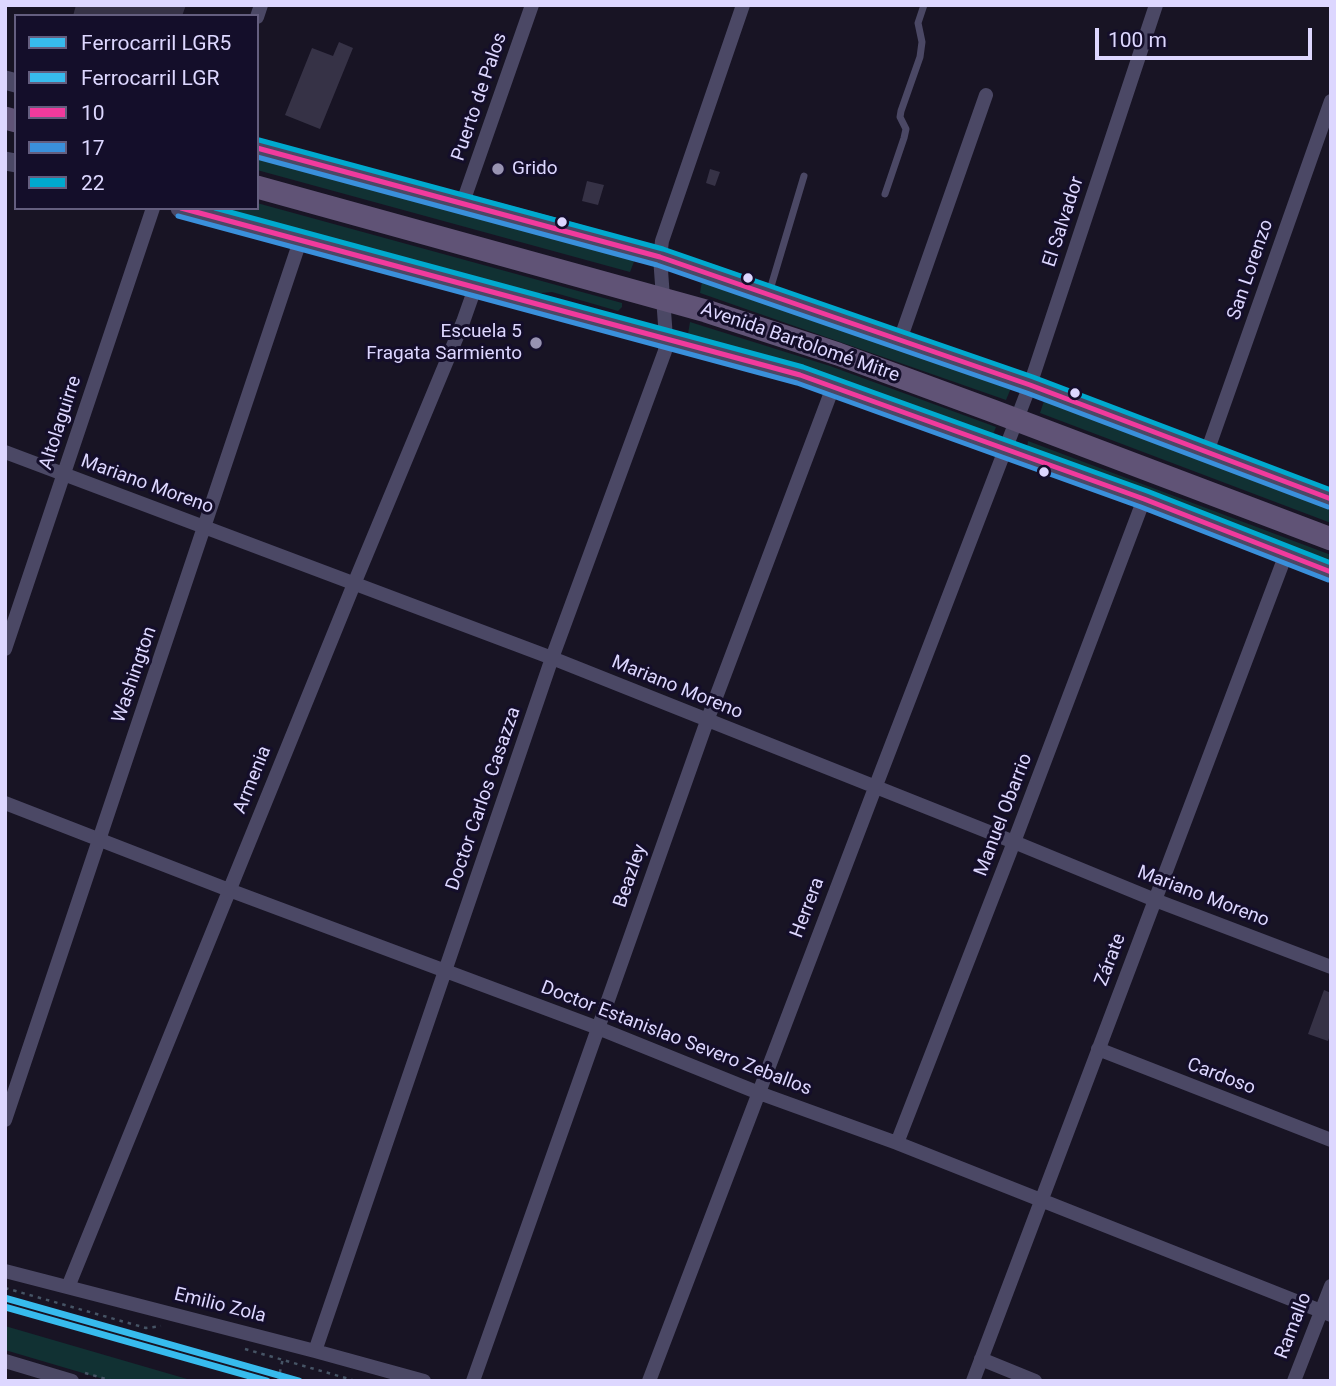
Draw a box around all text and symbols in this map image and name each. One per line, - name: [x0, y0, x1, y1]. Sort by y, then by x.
- legend: [14, 14, 259, 210]
- scale bar: [1098, 14, 1315, 58]
- text: 100 m: [1108, 28, 1167, 52]
- street label: Puerto de Palos: [447, 30, 513, 164]
- text: Ferrocarril LGR5: [81, 31, 231, 55]
- text: Ferrocarril LGR: [81, 66, 220, 90]
- text: 10: [81, 101, 105, 125]
- text: 17: [81, 136, 105, 160]
- place label: Grido: [512, 158, 558, 180]
- marker: Grido: [490, 161, 506, 177]
- text: 22: [81, 171, 105, 195]
- street label: El Salvador: [1039, 174, 1089, 270]
- unlabelled marker: [555, 215, 569, 229]
- street label: San Lorenzo: [1223, 217, 1279, 323]
- unlabelled marker: [741, 271, 755, 285]
- street label: Avenida Bartolomé Mitre: [698, 298, 902, 388]
- place label: Escuela 5 Fragata Sarmiento: [366, 321, 522, 365]
- marker: Escuela 5 Fragata Sarmiento: [528, 335, 544, 351]
- street label: Altolaguirre: [35, 373, 87, 473]
- unlabelled marker: [1068, 386, 1082, 400]
- street label: Mariano Moreno: [78, 450, 216, 520]
- unlabelled marker: [1037, 465, 1051, 479]
- street label: Washington: [108, 624, 162, 726]
- street label: Mariano Moreno: [608, 651, 746, 725]
- street label: Doctor Carlos Casazza: [442, 704, 526, 894]
- street label: Armenia: [229, 743, 277, 817]
- street label: Manuel Obarrio: [970, 750, 1038, 880]
- street label: Beazley: [610, 841, 652, 911]
- street label: Mariano Moreno: [1134, 861, 1272, 933]
- street label: Herrera: [786, 875, 830, 941]
- street label: Zárate: [1091, 931, 1131, 989]
- street label: Doctor Estanislao Severo Zeballos: [537, 977, 815, 1101]
- street label: Cardoso: [1184, 1054, 1258, 1100]
- street label: Emilio Zola: [172, 1284, 268, 1328]
- street label: Ramallo: [1271, 1290, 1317, 1362]

